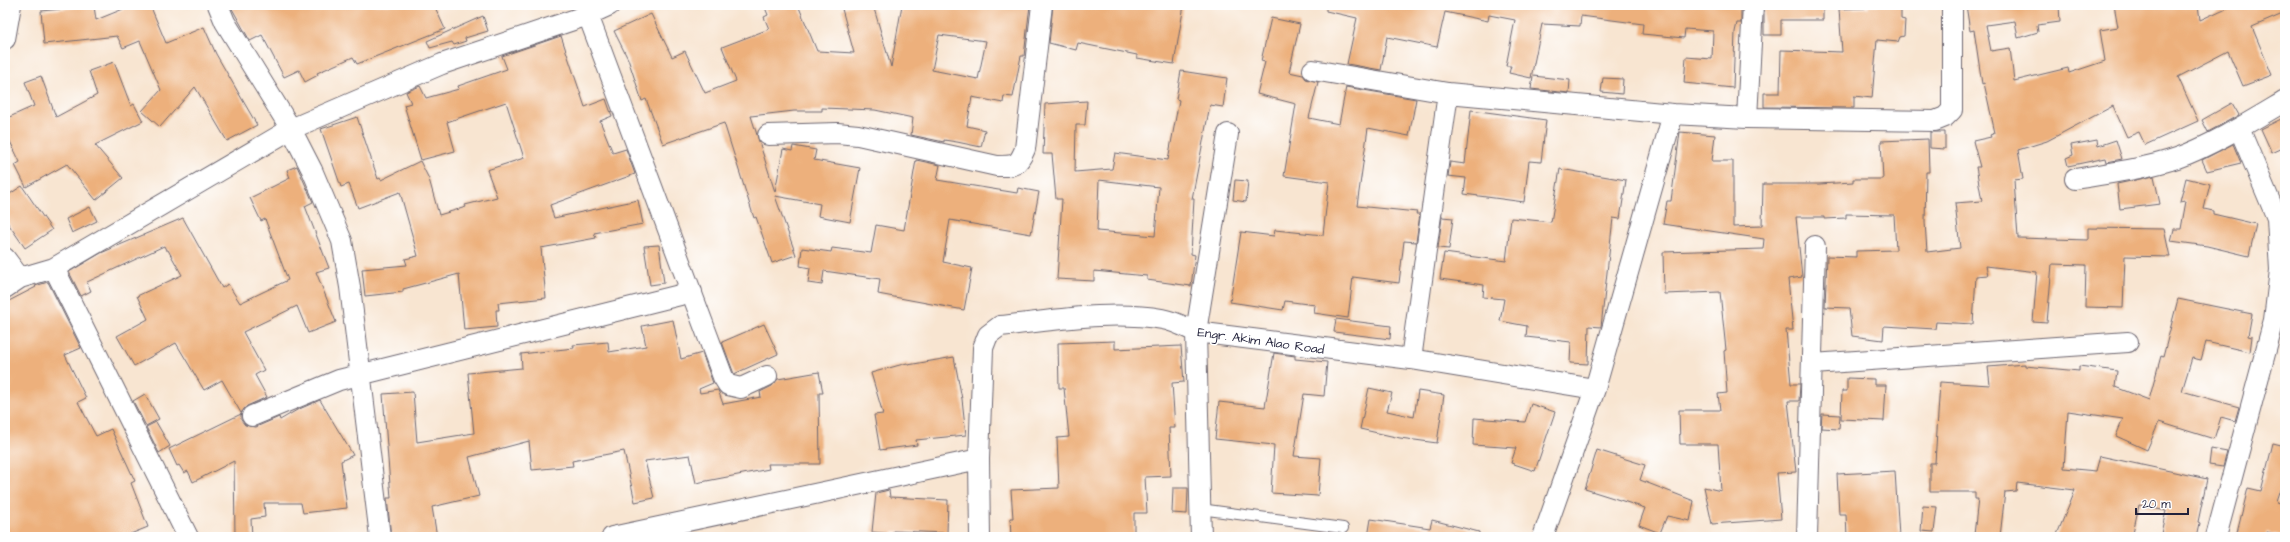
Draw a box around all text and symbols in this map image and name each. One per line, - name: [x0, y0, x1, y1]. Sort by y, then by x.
- street label: Engr. Akim Alao Road: [1196, 323, 1326, 360]
- scale bar: [2136, 490, 2188, 516]
- text: 20 m: [2142, 496, 2171, 513]

